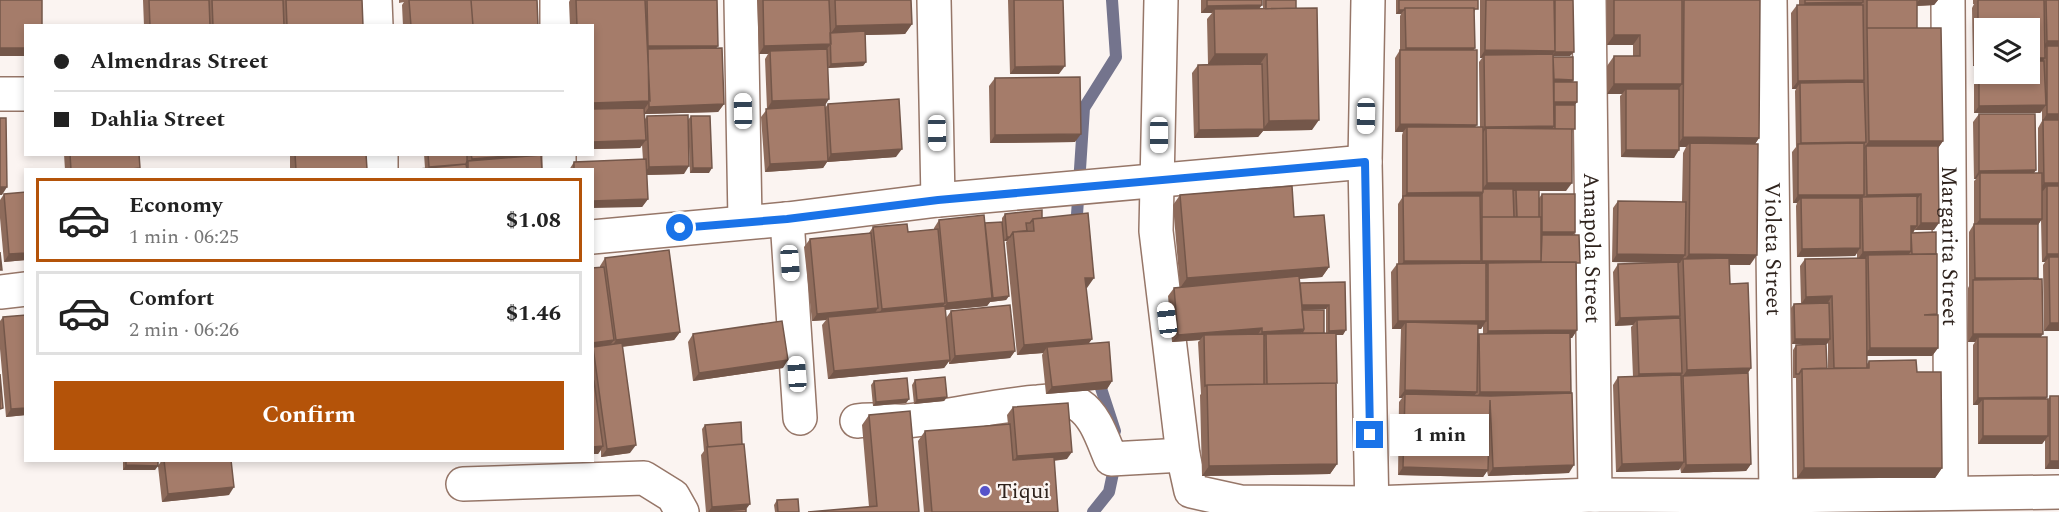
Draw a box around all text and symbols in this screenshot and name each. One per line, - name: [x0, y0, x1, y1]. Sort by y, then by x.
- map controls: [1974, 18, 2040, 84]
- button: layers: [1974, 18, 2040, 84]
- text: Almendras Street: [90, 45, 268, 78]
- car: [734, 93, 752, 129]
- car: [1357, 98, 1375, 134]
- text: Dahlia Street: [90, 103, 225, 136]
- car: [928, 115, 946, 151]
- car: [1150, 117, 1168, 153]
- street label: Margarita Street: [1933, 166, 1966, 327]
- street label: Amapola Street: [1575, 172, 1609, 324]
- street label: Violeta Street: [1756, 182, 1790, 316]
- text: Economy: [129, 189, 222, 222]
- icon: car: [57, 193, 111, 247]
- text: $1.08: [506, 204, 561, 237]
- route start: [666, 214, 693, 241]
- text: 1 min · 06:25: [129, 222, 239, 252]
- car: [780, 244, 800, 282]
- text: Comfort: [129, 282, 214, 315]
- icon: car: [57, 286, 111, 340]
- text: $1.46: [506, 297, 561, 330]
- car: [1156, 301, 1178, 339]
- text: 2 min · 06:26: [129, 315, 239, 345]
- car: [787, 355, 807, 393]
- button: Confirm: [54, 381, 564, 450]
- callout: 1 min: [1391, 414, 1490, 456]
- text: 1 min: [1413, 420, 1466, 450]
- route end: [1356, 421, 1383, 448]
- place label: Tiqui: [997, 475, 1050, 508]
- marker: Tiqui: [978, 484, 992, 498]

